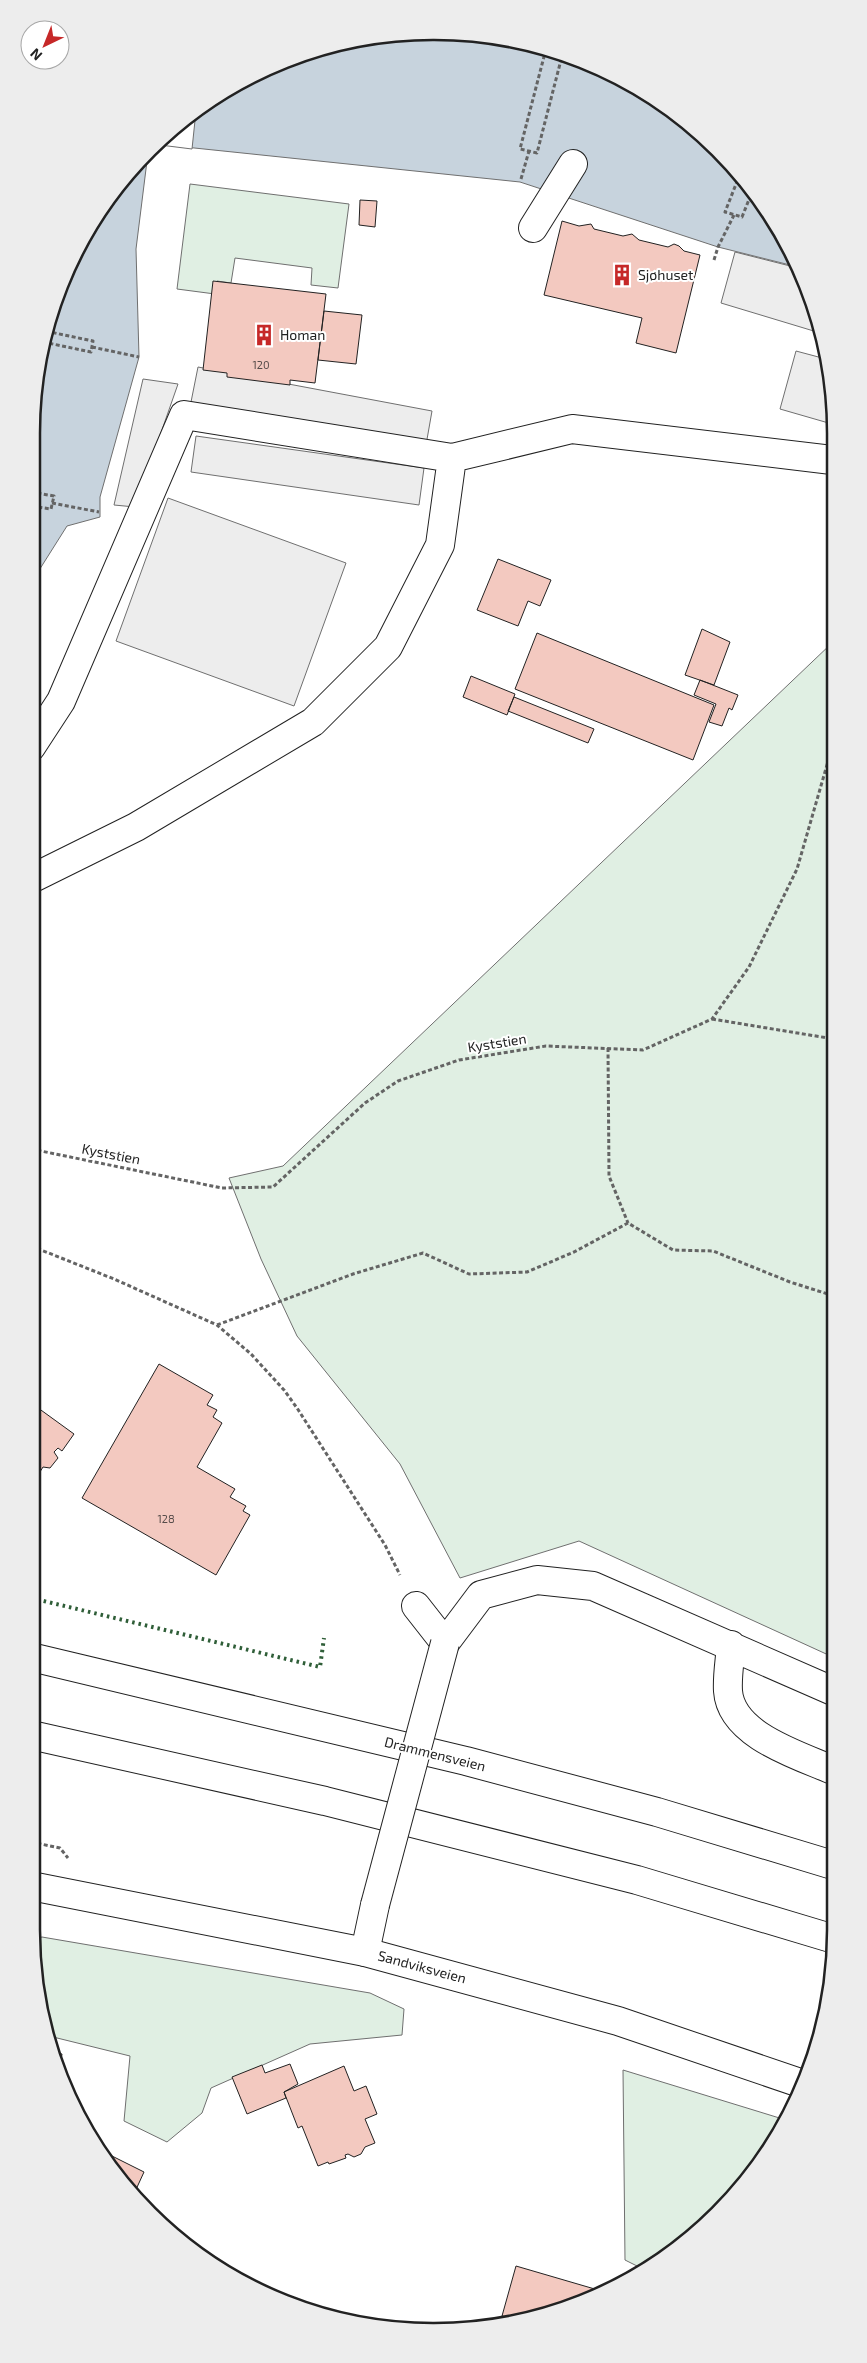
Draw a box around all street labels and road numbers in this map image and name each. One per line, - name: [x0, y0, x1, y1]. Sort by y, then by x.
- street label: Kyststien: [466, 1029, 528, 1056]
- street label: Kyststien: [80, 1140, 142, 1168]
- street label: Drammensveien: [383, 1733, 488, 1774]
- street label: Sandviksveien: [376, 1947, 468, 1986]

